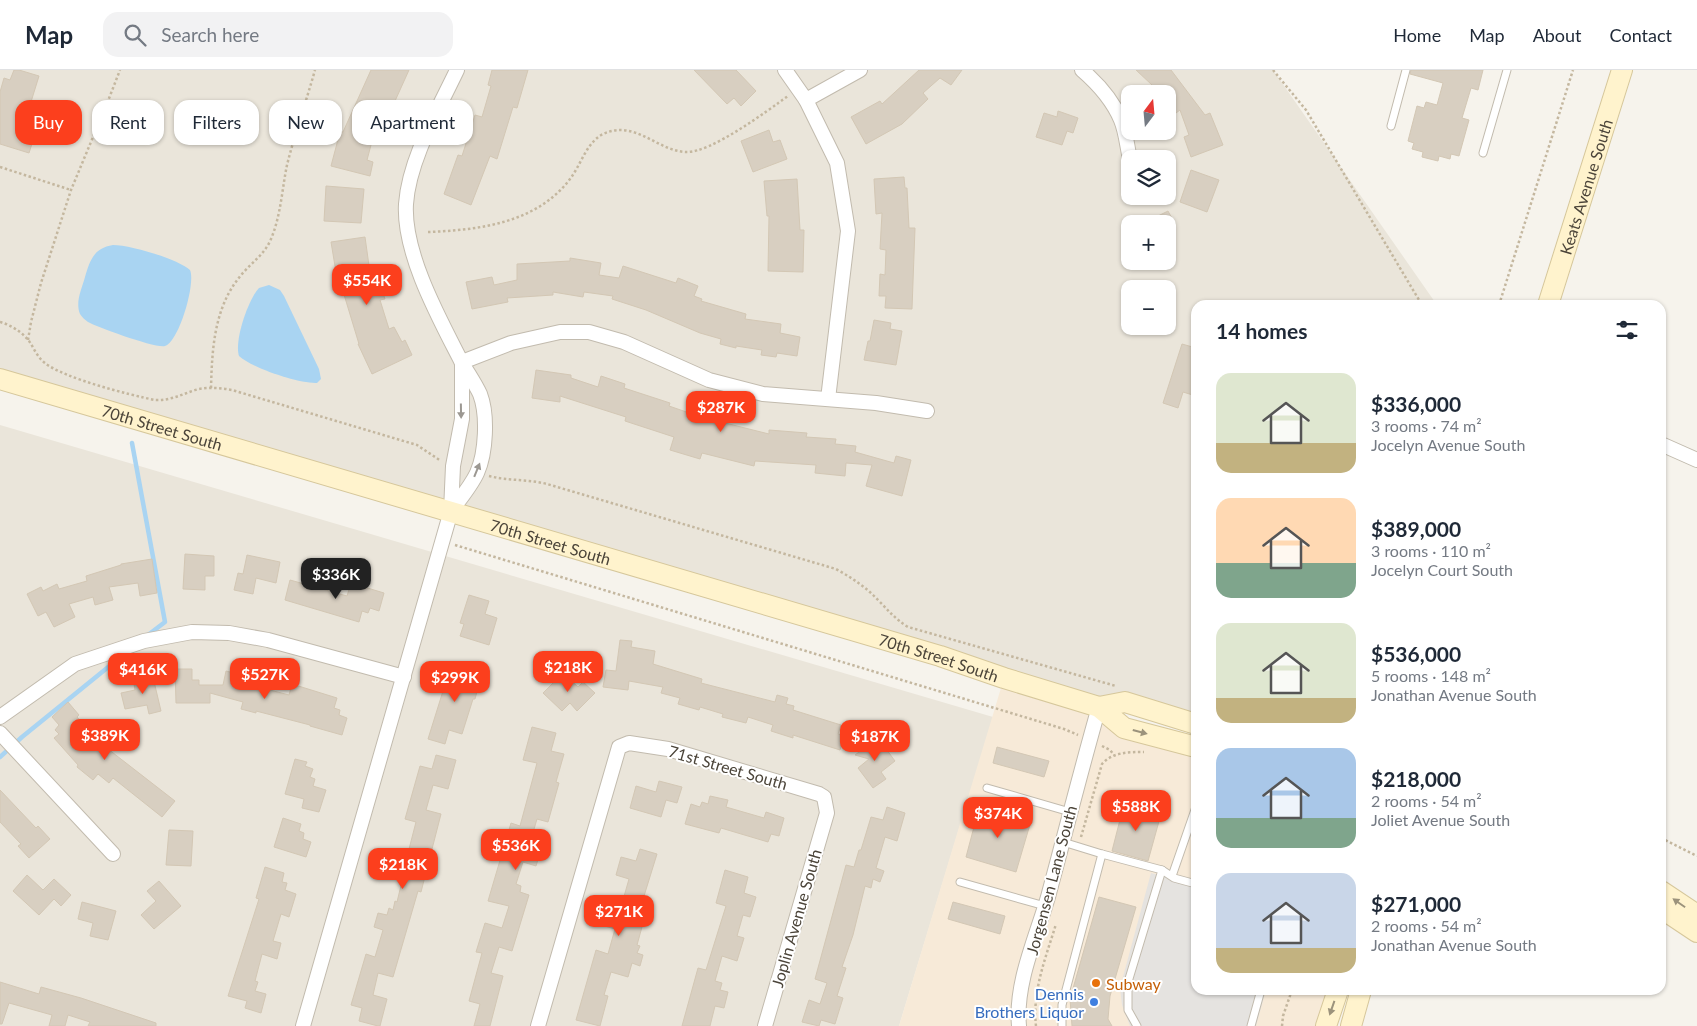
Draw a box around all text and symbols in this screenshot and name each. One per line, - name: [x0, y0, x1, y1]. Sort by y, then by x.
- search box: [103, 12, 453, 57]
- text: Map: [25, 20, 73, 49]
- icon: search: [121, 21, 149, 49]
- text: Search here: [161, 23, 259, 46]
- text: Home: [1393, 24, 1441, 46]
- text: Map: [1469, 24, 1505, 46]
- text: About: [1533, 24, 1582, 46]
- text: Contact: [1610, 24, 1672, 46]
- north arrow: [1121, 85, 1176, 140]
- map controls: [1121, 85, 1176, 335]
- chip: Buy: [15, 100, 82, 145]
- chip: Rent: [92, 100, 164, 145]
- chip: Filters: [174, 100, 259, 145]
- chip: New: [269, 100, 342, 145]
- chip: Apartment: [352, 100, 473, 145]
- street label: Keats Avenue South: [1555, 117, 1615, 257]
- button: layers: [1121, 150, 1176, 205]
- button: +: [1121, 215, 1176, 270]
- pin: $554K: [332, 264, 402, 306]
- text: $554K: [343, 270, 391, 289]
- button: −: [1121, 280, 1176, 335]
- icon: filters: [1613, 316, 1641, 344]
- text: 14 homes: [1216, 318, 1307, 343]
- pin: $287K: [686, 390, 756, 433]
- text: $336,000: [1371, 391, 1461, 416]
- icon: home: [1256, 393, 1316, 453]
- text: $287K: [697, 397, 745, 416]
- street label: 70th Street South: [99, 400, 225, 454]
- one-way arrow: [458, 403, 466, 419]
- text: 3 rooms · 74 m²: [1371, 416, 1482, 435]
- text: Jocelyn Avenue South: [1371, 435, 1525, 454]
- one-way arrow: [473, 463, 481, 477]
- street label: 70th Street South: [488, 514, 613, 568]
- text: $389,000: [1371, 516, 1461, 541]
- icon: home: [1256, 518, 1316, 578]
- text: 3 rooms · 110 m²: [1371, 541, 1491, 560]
- pin: $336K: [301, 558, 371, 600]
- text: Jocelyn Court South: [1371, 560, 1513, 579]
- text: $336K: [312, 564, 360, 583]
- street label: 70th Street South: [876, 629, 1001, 685]
- text: $536,000: [1371, 641, 1461, 666]
- icon: home: [1256, 643, 1316, 703]
- pin: $218K: [533, 650, 603, 693]
- pin: $416K: [108, 652, 178, 695]
- text: $218K: [544, 657, 592, 676]
- pin: $527K: [230, 658, 300, 700]
- text: $416K: [119, 659, 167, 678]
- pin: $299K: [420, 660, 490, 703]
- text: $527K: [241, 664, 289, 683]
- text: 5 rooms · 148 m²: [1371, 666, 1491, 685]
- text: $299K: [431, 667, 479, 686]
- text: Jonathan Avenue South: [1371, 685, 1537, 704]
- pin: $389K: [70, 718, 140, 761]
- pin: $187K: [840, 720, 910, 762]
- text: $389K: [81, 725, 129, 744]
- text: $187K: [851, 726, 899, 745]
- one-way arrow: [1132, 728, 1147, 736]
- street label: 71st Street South: [666, 741, 790, 793]
- text: $218,000: [1371, 766, 1461, 791]
- icon: home: [1256, 768, 1316, 828]
- pin: $588K: [1101, 790, 1171, 832]
- text: 2 rooms · 54 m²: [1371, 791, 1482, 810]
- pin: $374K: [963, 796, 1033, 839]
- text: $588K: [1112, 796, 1160, 815]
- text: $374K: [974, 803, 1022, 822]
- street label: Jorgensen Lane South: [1022, 803, 1080, 957]
- text: Joliet Avenue South: [1371, 810, 1510, 829]
- pin: $536K: [481, 828, 551, 871]
- text: $536K: [492, 835, 540, 854]
- street label: Joplin Avenue South: [767, 847, 825, 989]
- pin: $218K: [368, 848, 438, 890]
- text: $218K: [379, 854, 427, 873]
- text: $271,000: [1371, 891, 1461, 916]
- icon: home: [1256, 893, 1316, 953]
- pin: $271K: [584, 894, 654, 937]
- one-way arrow: [1672, 898, 1686, 908]
- text: $271K: [595, 901, 643, 920]
- text: 2 rooms · 54 m²: [1371, 916, 1482, 935]
- text: Jonathan Avenue South: [1371, 935, 1537, 954]
- place label: Subway: [1106, 974, 1162, 993]
- marker: Subway: [1090, 977, 1102, 989]
- place label: Dennis Brothers Liquor: [975, 984, 1084, 1021]
- marker: Dennis Brothers Liquor: [1088, 996, 1100, 1008]
- one-way arrow: [1328, 1001, 1336, 1016]

